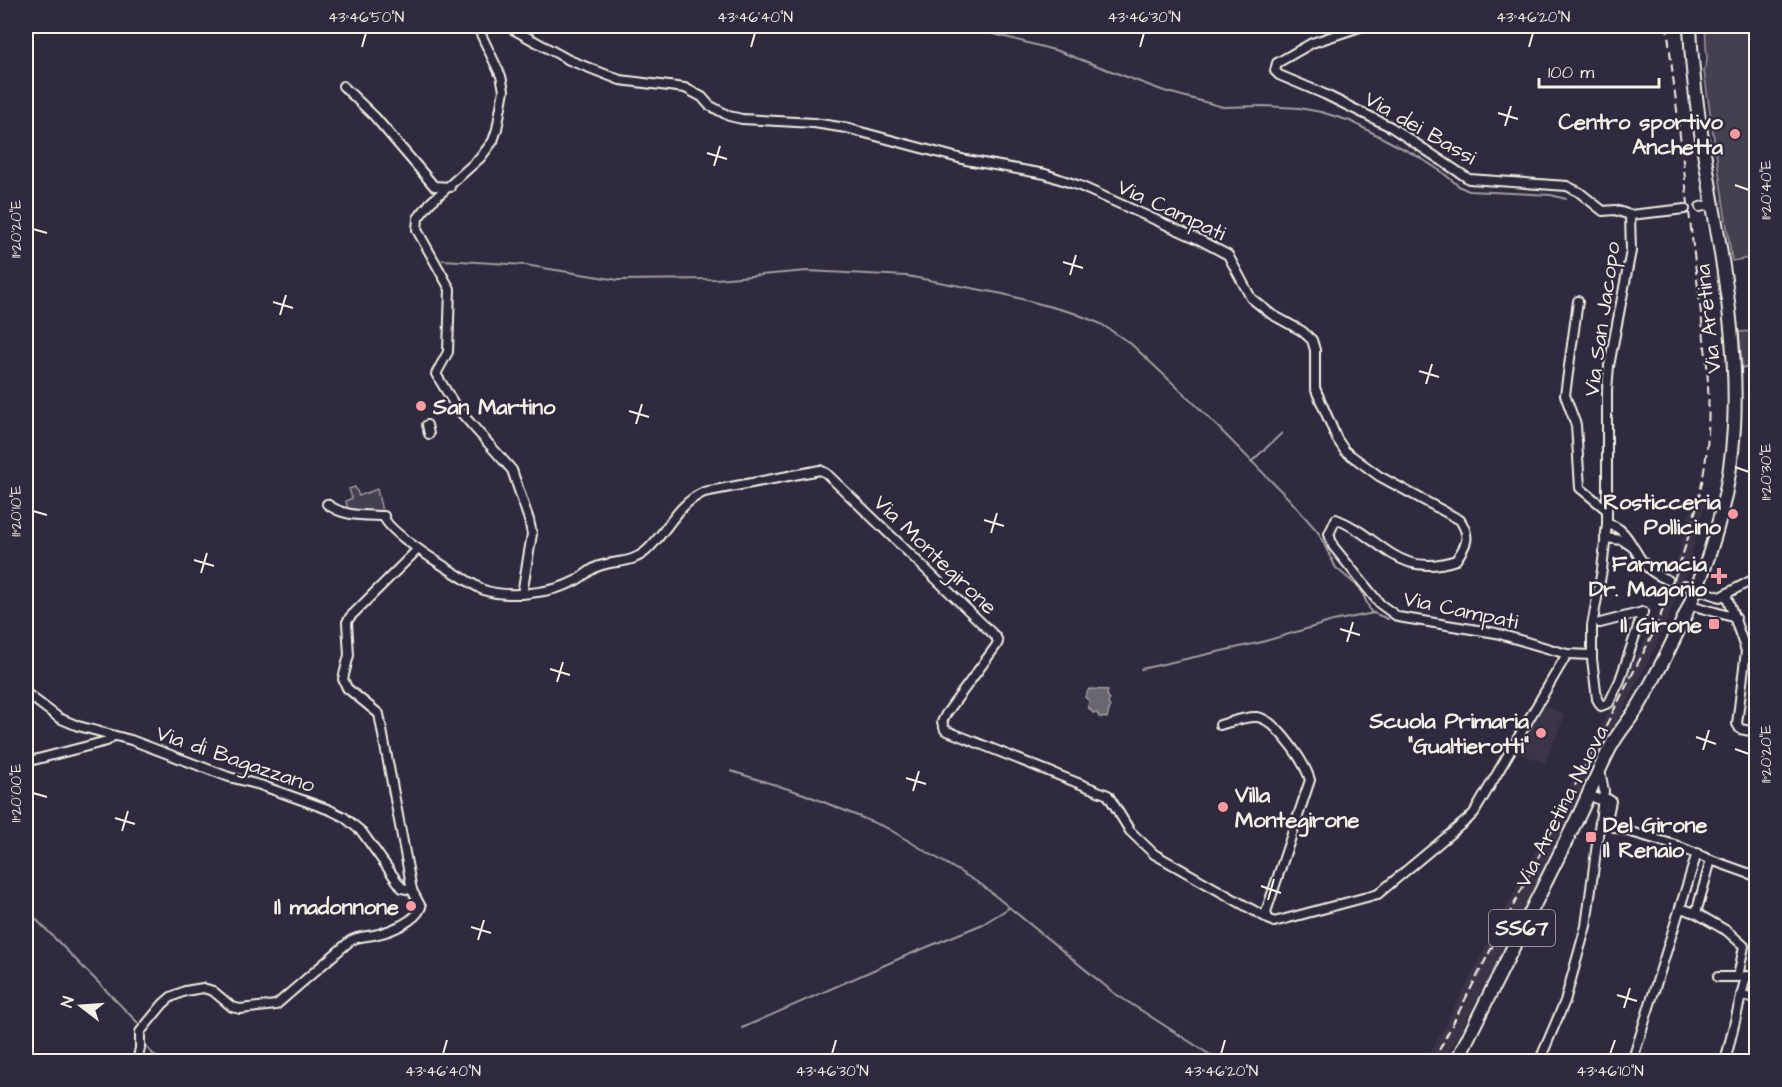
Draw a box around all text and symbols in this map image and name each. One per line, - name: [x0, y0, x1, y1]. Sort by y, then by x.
- text: 43°46'50"N: [328, 7, 404, 28]
- text: 43°46'40"N: [717, 7, 793, 28]
- text: 43°46'30"N: [1107, 7, 1181, 28]
- text: 43°46'20"N: [1496, 7, 1570, 28]
- scale bar: [1539, 51, 1659, 89]
- text: 100 m: [1548, 60, 1594, 85]
- street label: Via dei Bassi: [1359, 84, 1482, 173]
- place label: Centro sportivo Anchetta: [1558, 107, 1724, 163]
- marker: Centro sportivo Anchetta: [1728, 127, 1742, 141]
- text: 11°20'40"E: [1756, 160, 1777, 220]
- street label: Via Campati: [1112, 172, 1231, 249]
- text: 11°20'20"E: [6, 200, 27, 258]
- street label: Via San Jacopo: [1576, 239, 1629, 399]
- street label: Via Aretina: [1687, 263, 1730, 375]
- place label: San Martino: [432, 392, 556, 423]
- marker: San Martino: [414, 399, 428, 413]
- text: 11°20'30"E: [1756, 443, 1777, 501]
- text: 11°20'10"E: [6, 485, 27, 537]
- place label: Rosticceria Pollicino: [1603, 487, 1722, 543]
- street label: Via Montegirone: [865, 488, 1004, 623]
- marker: Rosticceria Pollicino: [1726, 507, 1740, 521]
- place label: Farmacia Dr. Magonio: [1589, 549, 1708, 606]
- marker: Farmacia Dr. Magonio: [1712, 569, 1726, 583]
- street label: Via Campati: [1400, 583, 1521, 638]
- place label: Il Girone: [1620, 610, 1702, 641]
- marker: Il Girone: [1707, 617, 1721, 631]
- place label: Scuola Primaria "Gualtierotti": [1368, 706, 1530, 762]
- street label: Via di Bagazzano: [152, 718, 320, 802]
- street label: Via Aretina Nuova: [1508, 720, 1617, 893]
- text: 11°20'20"E: [1756, 725, 1777, 783]
- marker: Scuola Primaria "Gualtierotti": [1534, 726, 1548, 740]
- text: 11°20'00"E: [6, 763, 27, 822]
- place label: Villa Montegirone: [1234, 780, 1360, 837]
- marker: Villa Montegirone: [1216, 800, 1230, 814]
- place label: Del Girone Il Renaio: [1603, 810, 1708, 866]
- marker: Del Girone Il Renaio: [1584, 830, 1598, 844]
- place label: Il madonnone: [274, 892, 399, 923]
- marker: Il madonnone: [404, 899, 418, 913]
- road number: SS67: [1489, 910, 1555, 946]
- north arrow: [51, 976, 111, 1036]
- text: N: [56, 994, 80, 1010]
- text: 43°46'40"N: [405, 1061, 481, 1082]
- text: 43°46'30"N: [795, 1061, 869, 1082]
- text: 43°46'20"N: [1184, 1061, 1258, 1082]
- text: 43°46'10"N: [1576, 1061, 1644, 1082]

